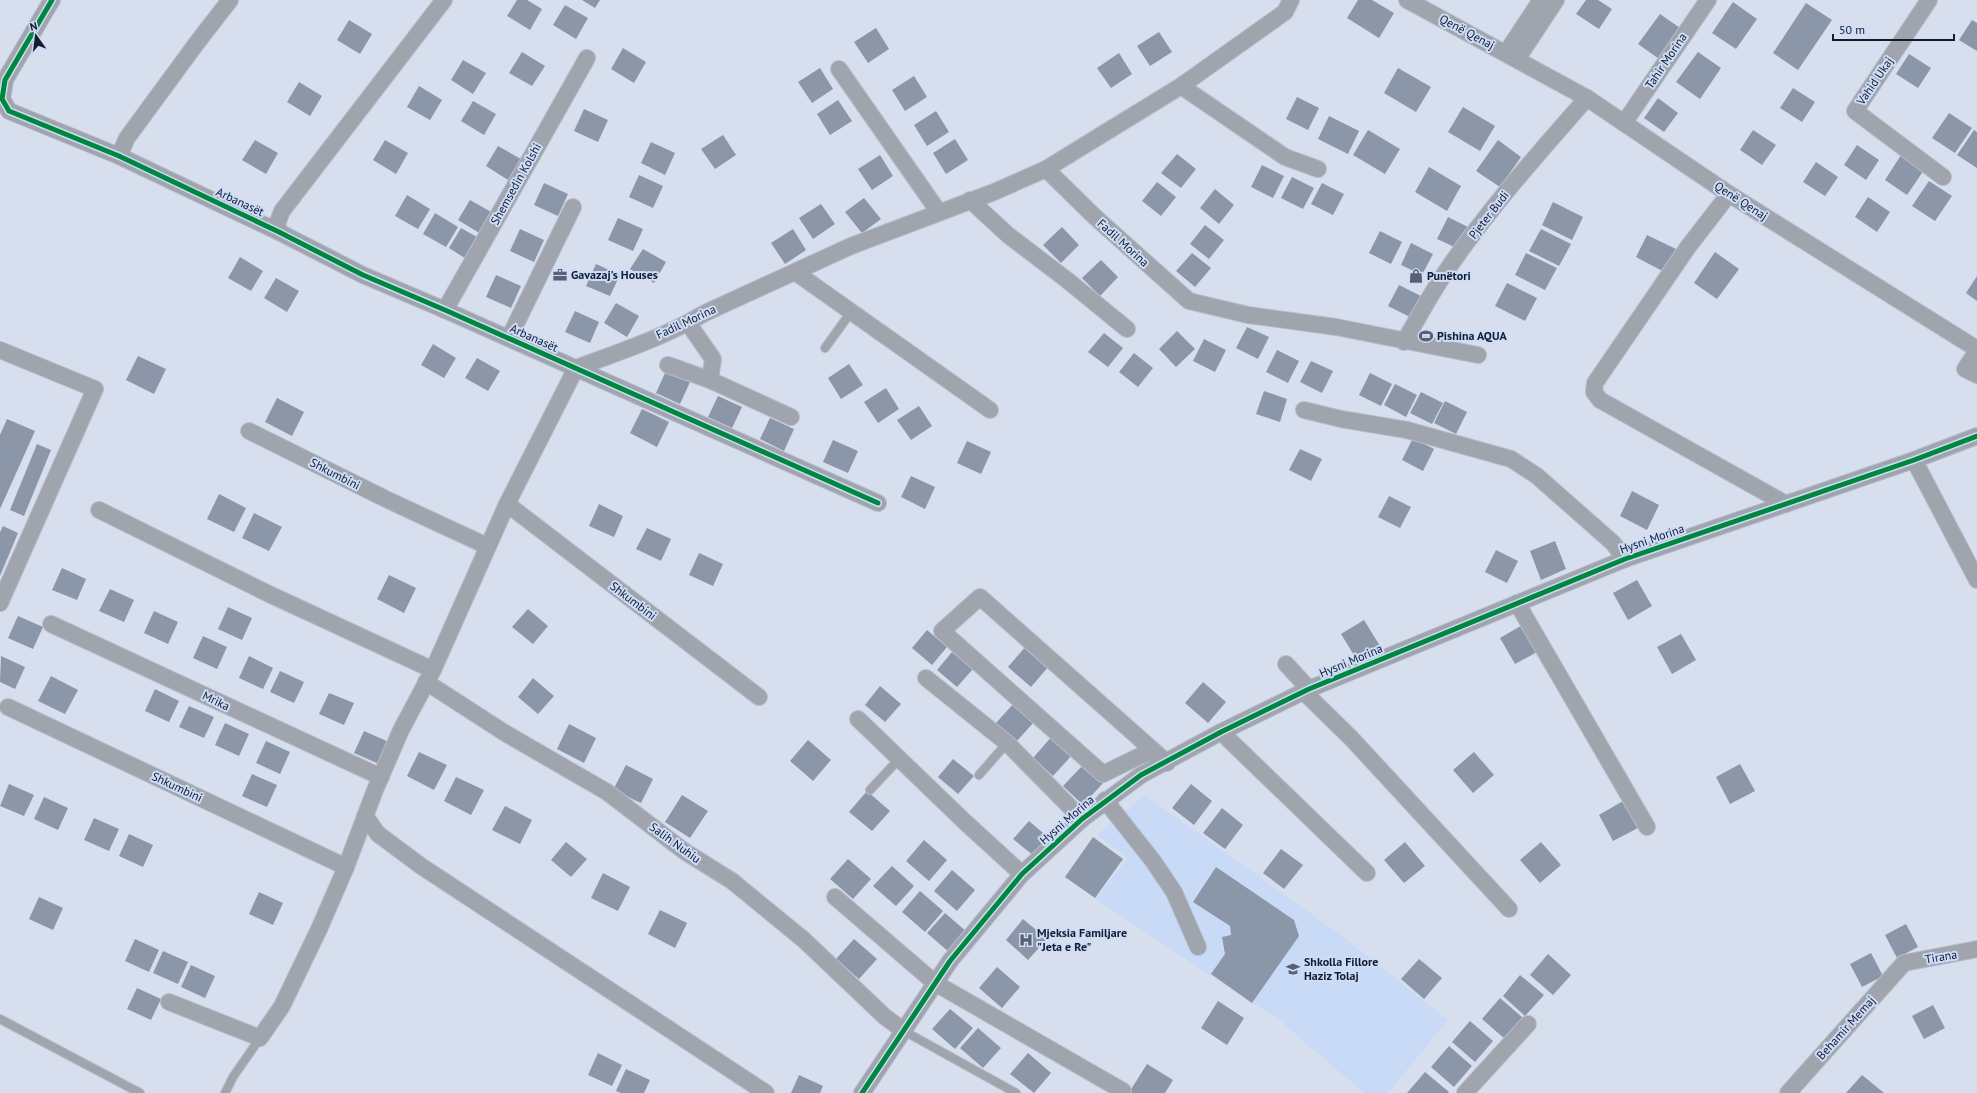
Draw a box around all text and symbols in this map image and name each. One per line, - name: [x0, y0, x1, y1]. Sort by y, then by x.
- street label: Qenë Qenaj: [1437, 11, 1497, 52]
- north arrow: [16, 16, 56, 56]
- scale bar: [1833, 16, 1954, 42]
- text: N: [28, 19, 39, 34]
- text: 50 m: [1839, 22, 1865, 37]
- street label: Tahir Morina: [1641, 30, 1690, 92]
- street label: Vahid Ukaj: [1853, 54, 1896, 108]
- street label: Shemsedin Kolshi: [487, 140, 544, 227]
- street label: Qenë Qenaj: [1712, 178, 1771, 223]
- street label: Arbanasët: [214, 184, 267, 219]
- street label: Pjeter Budi: [1465, 188, 1512, 242]
- street label: Fadil Morina: [1094, 216, 1152, 270]
- office icon: Gavazaj's Houses: [552, 267, 568, 283]
- place label: Gavazaj's Houses: [571, 267, 658, 282]
- shop icon: Punëtori: [1408, 268, 1424, 284]
- place label: Punëtori: [1427, 268, 1471, 283]
- street label: Fadil Morina: [653, 301, 718, 342]
- street label: Arbanasët: [508, 320, 561, 355]
- sports icon: Pishina AQUA: [1418, 328, 1434, 344]
- place label: Pishina AQUA: [1437, 328, 1507, 343]
- street label: Shkumbini: [308, 455, 363, 493]
- street label: Hysni Morina: [1618, 520, 1686, 557]
- street label: Shkumbini: [607, 578, 660, 623]
- street label: Hysni Morina: [1317, 640, 1385, 681]
- street label: Mrika: [200, 688, 232, 713]
- street label: Shkumbini: [149, 768, 205, 805]
- street label: Hysni Morina: [1036, 792, 1097, 847]
- street label: Salih Nuhiu: [647, 819, 704, 866]
- place label: Mjeksia Familjare "Jeta e Re": [1037, 925, 1127, 954]
- hospital icon: Mjeksia Familjare "Jeta e Re": [1018, 932, 1034, 948]
- street label: Tirana: [1924, 946, 1958, 967]
- place label: Shkolla Fillore Haziz Tolaj: [1304, 954, 1378, 983]
- school or university icon: Shkolla Fillore Haziz Tolaj: [1285, 961, 1301, 977]
- street label: Behamir Memaj: [1813, 993, 1878, 1063]

